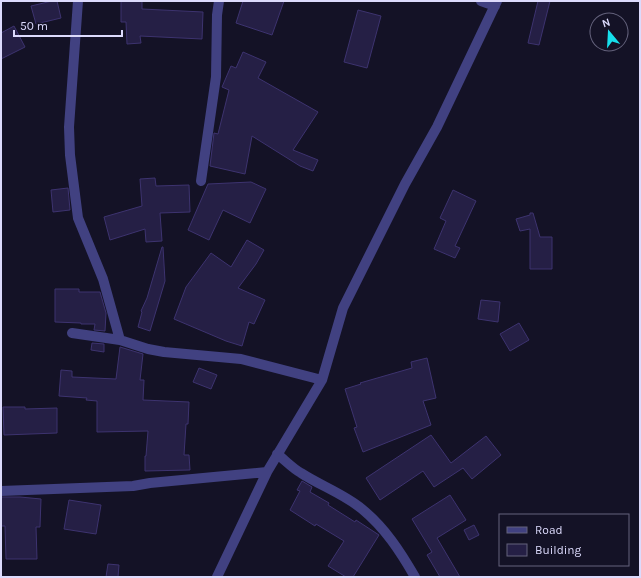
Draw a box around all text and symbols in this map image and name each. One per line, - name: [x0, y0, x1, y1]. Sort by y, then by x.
- scale bar: [14, 12, 122, 38]
- north arrow: [589, 12, 629, 52]
- text: N: [600, 16, 612, 30]
- text: 50 m: [20, 19, 48, 33]
- legend: [499, 514, 629, 566]
- text: Road: [535, 523, 563, 537]
- text: Building: [535, 543, 582, 557]

